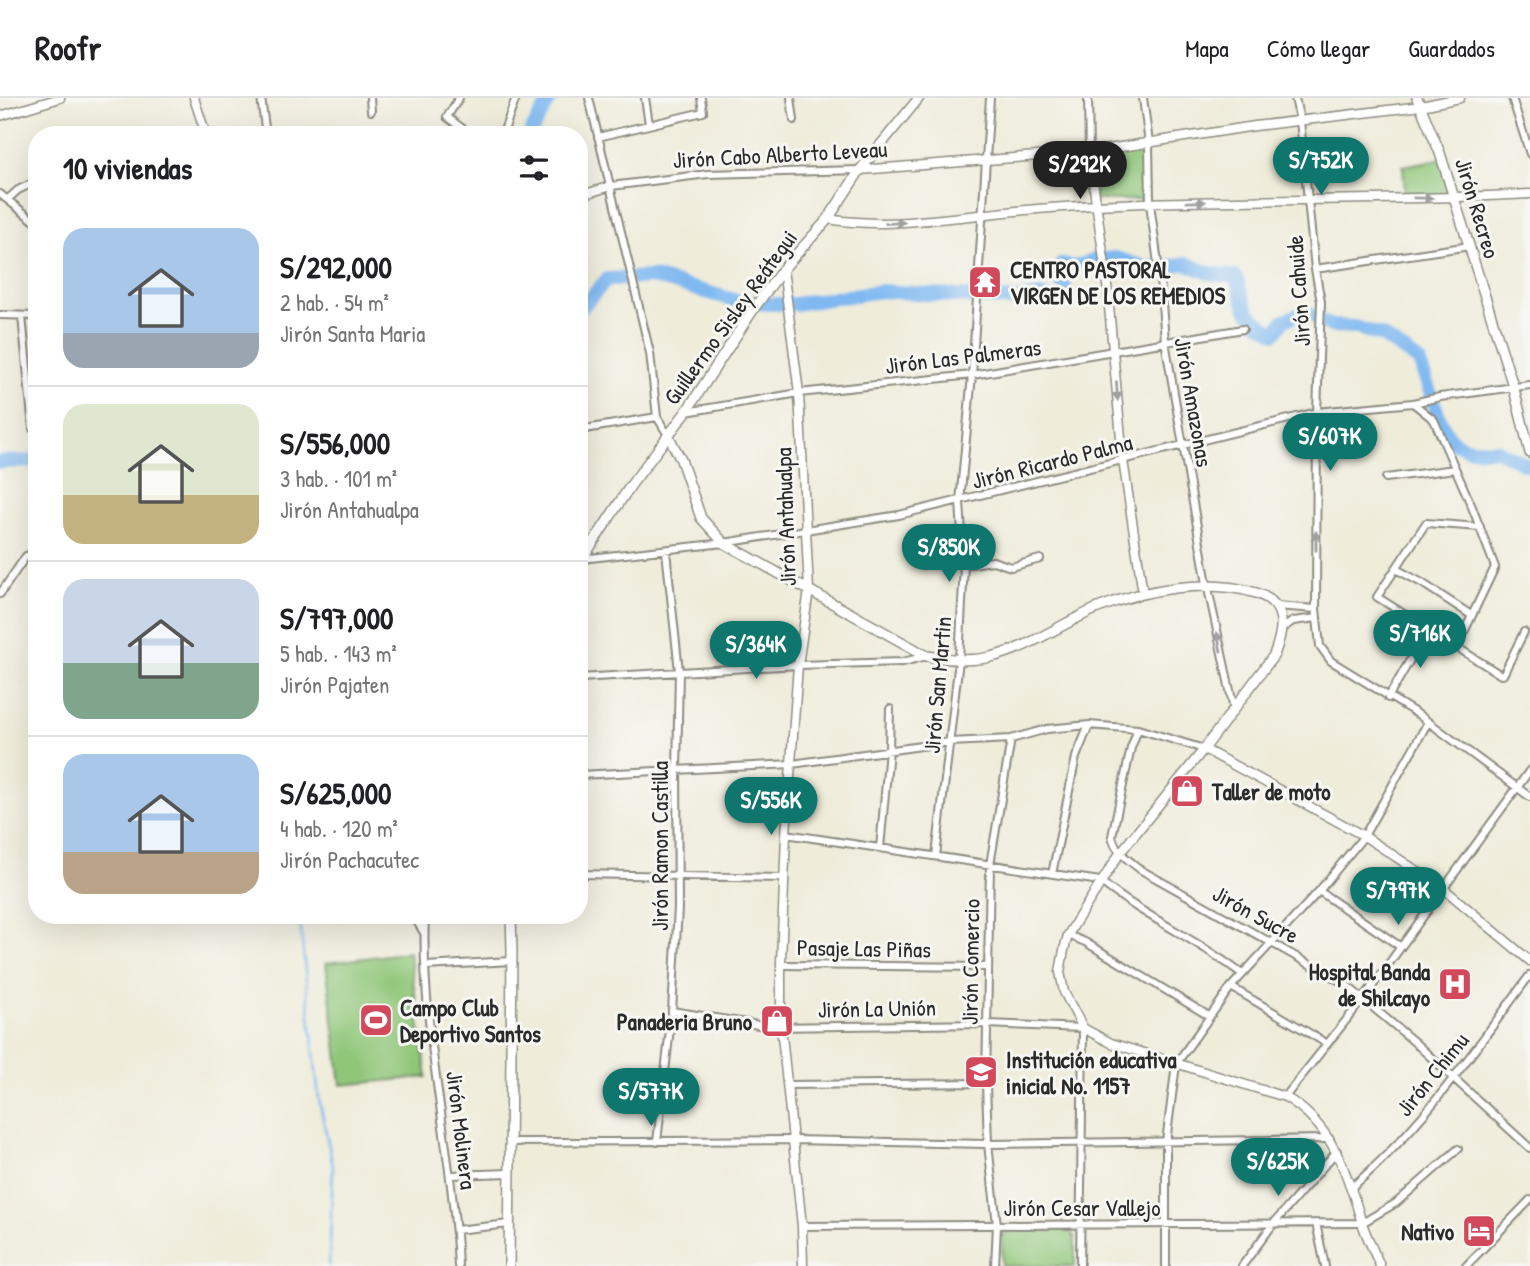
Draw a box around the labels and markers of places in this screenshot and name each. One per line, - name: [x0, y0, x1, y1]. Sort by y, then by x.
- pin: S/752K: [1264, 138, 1378, 197]
- pin: S/292K: [1023, 141, 1137, 201]
- place label: CENTRO PASTORAL VIRGEN DE LOS REMEDIOS: [1010, 254, 1226, 311]
- temple icon: CENTRO PASTORAL VIRGEN DE LOS REMEDIOS: [966, 263, 1004, 301]
- pin: S/607K: [1273, 414, 1387, 473]
- pin: S/850K: [892, 524, 1006, 584]
- pin: S/716K: [1363, 610, 1477, 670]
- pin: S/364K: [699, 622, 813, 681]
- shop icon: Taller de moto: [1168, 772, 1206, 810]
- place label: Taller de moto: [1211, 776, 1331, 807]
- pin: S/556K: [714, 778, 828, 837]
- pin: S/797K: [1341, 868, 1455, 927]
- place label: Hospital Banda de Shilcayo: [1309, 956, 1431, 1014]
- hospital icon: Hospital Banda de Shilcayo: [1436, 965, 1474, 1003]
- place label: Campo Club Deportivo Santos: [400, 992, 541, 1050]
- sports icon: Campo Club Deportivo Santos: [357, 1001, 395, 1039]
- shop icon: Panaderia Bruno: [758, 1002, 796, 1040]
- place label: Panaderia Bruno: [617, 1006, 753, 1037]
- place label: Institución educativa inicial No. 1157: [1006, 1044, 1176, 1101]
- school or university icon: Institución educativa inicial No. 1157: [962, 1053, 1000, 1091]
- pin: S/577K: [594, 1068, 708, 1128]
- pin: S/625K: [1221, 1138, 1335, 1198]
- hotel icon: Nativo: [1460, 1212, 1498, 1250]
- place label: Nativo: [1401, 1216, 1455, 1247]

